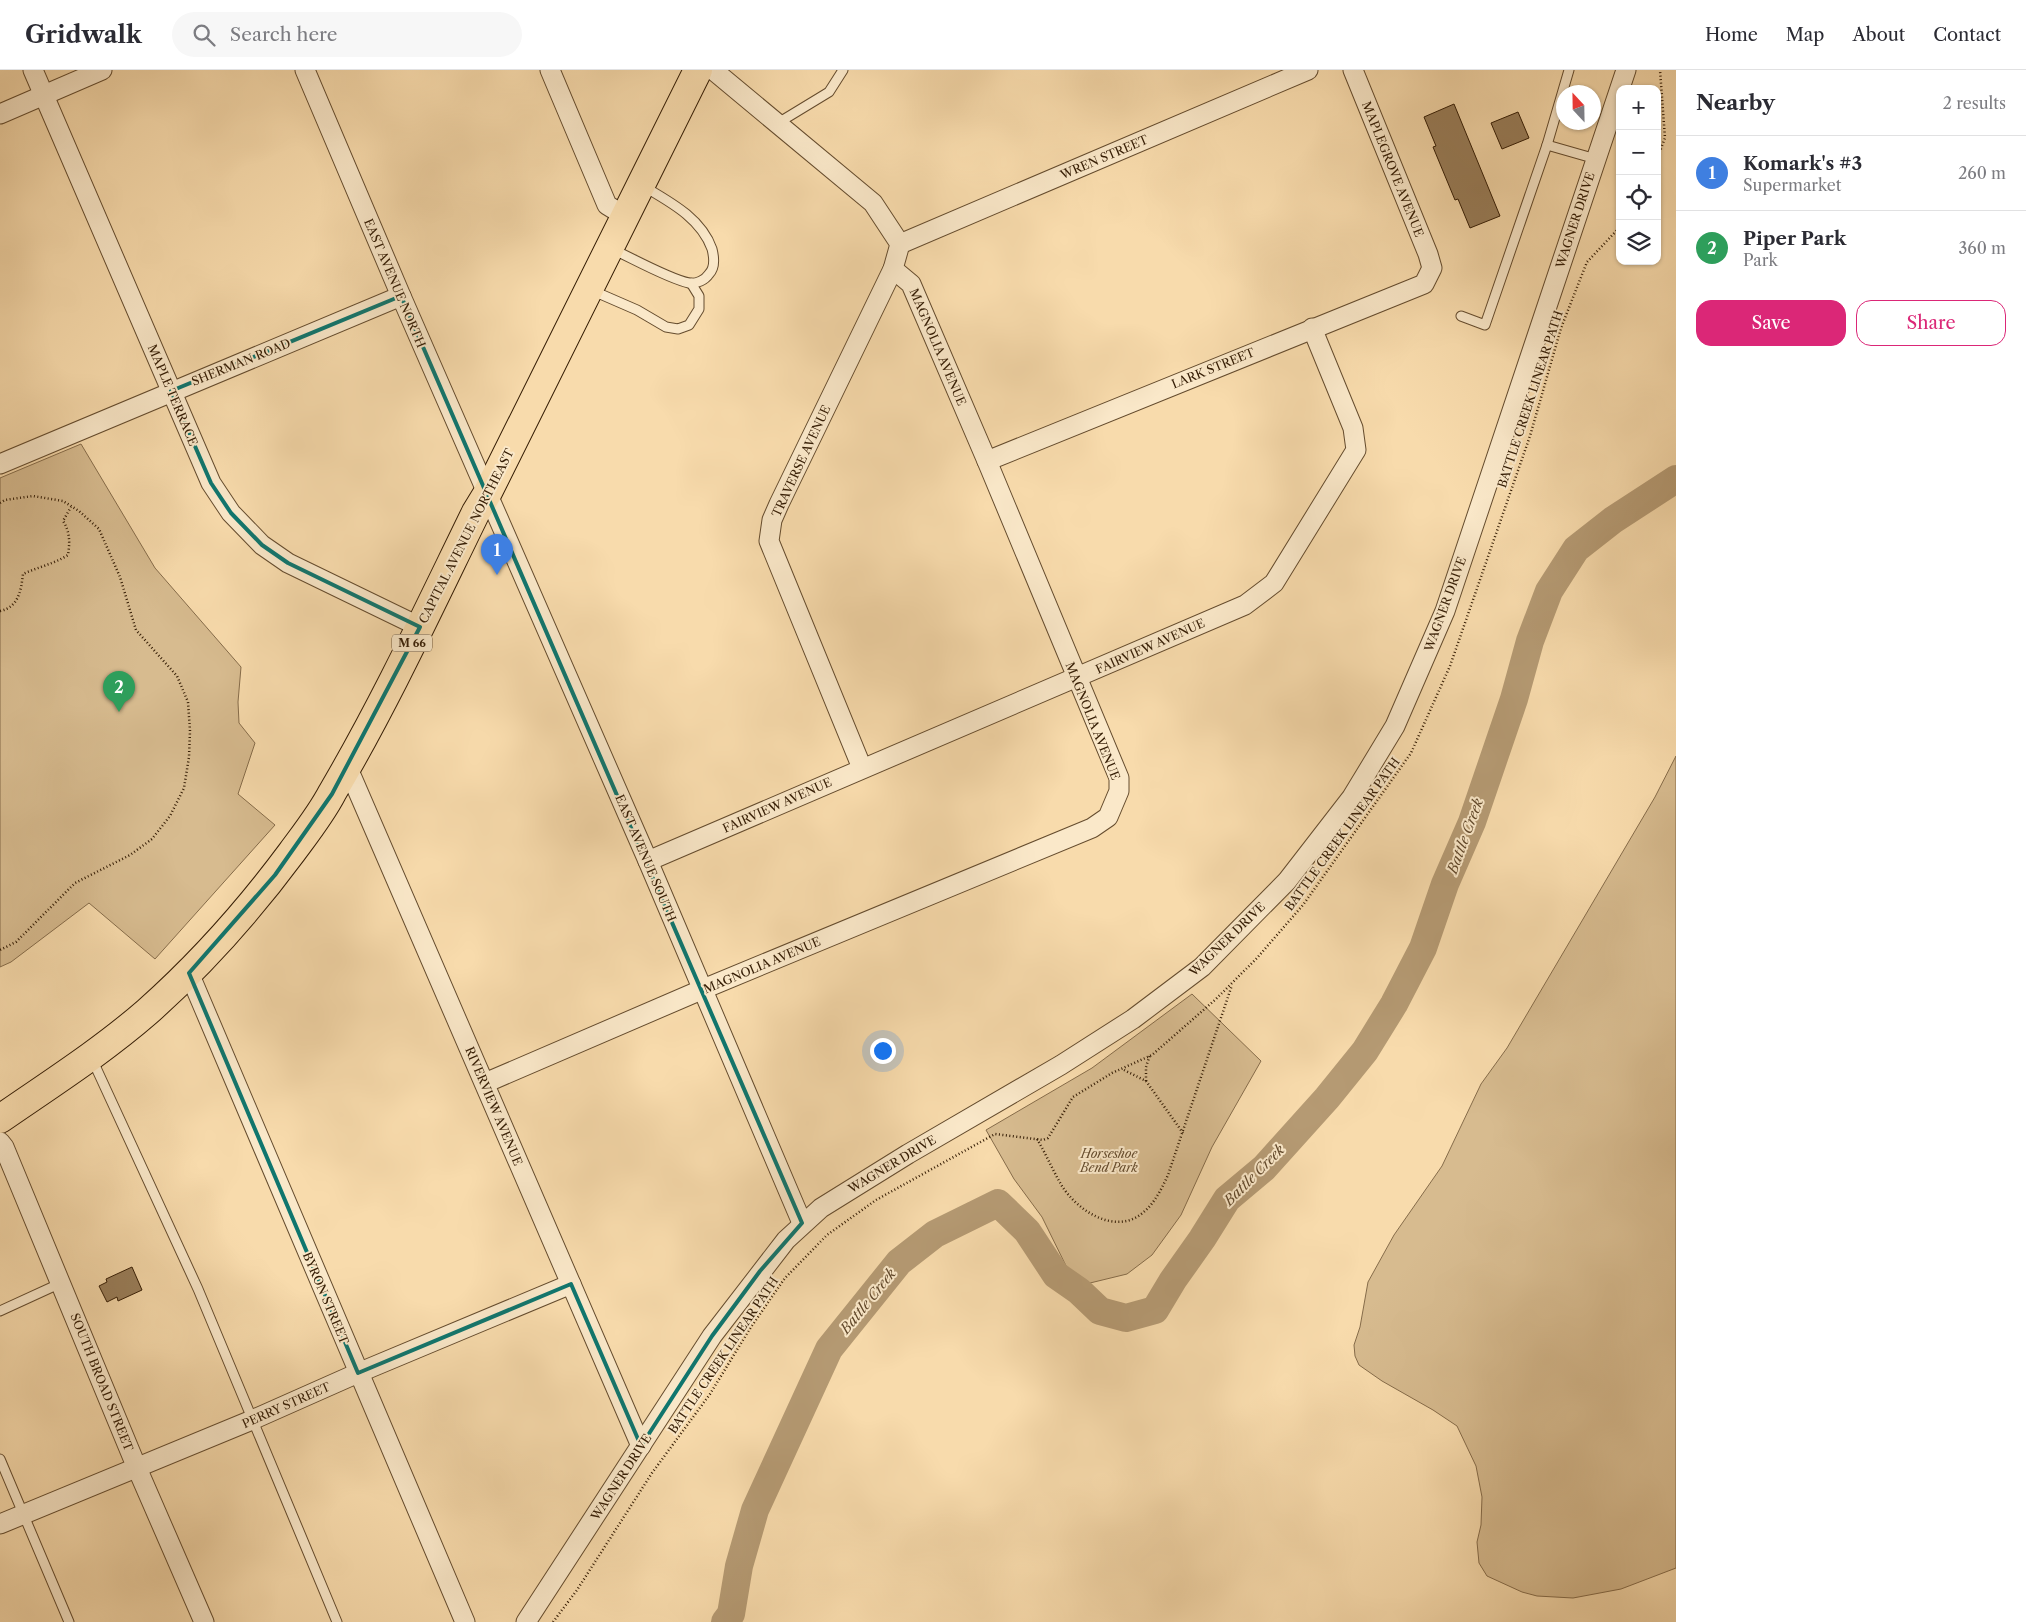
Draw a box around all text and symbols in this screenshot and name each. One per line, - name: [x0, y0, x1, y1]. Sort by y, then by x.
- search box: [172, 12, 522, 57]
- text: Gridwalk: [25, 20, 142, 49]
- icon: search: [190, 21, 218, 49]
- text: Search here: [230, 23, 338, 46]
- text: Home: [1705, 24, 1758, 46]
- text: Map: [1786, 24, 1824, 46]
- text: About: [1852, 24, 1905, 46]
- text: Contact: [1933, 24, 2001, 46]
- north arrow: [1556, 85, 1601, 130]
- map controls: [1616, 85, 1661, 265]
- button: +: [1616, 85, 1661, 130]
- text: Nearby: [1696, 90, 1775, 115]
- text: 2 results: [1943, 93, 2006, 113]
- street label: MAPLEGROVE AVENUE: [1359, 99, 1427, 239]
- button: −: [1616, 130, 1661, 175]
- street label: WREN STREET: [1057, 132, 1150, 183]
- text: Komark's #3: [1743, 152, 1862, 175]
- text: 1: [1708, 163, 1716, 183]
- text: 260 m: [1958, 163, 2006, 183]
- street label: WAGNER DRIVE: [1552, 170, 1598, 271]
- button: locate: [1616, 175, 1661, 220]
- text: Supermarket: [1743, 175, 1841, 195]
- street label: EAST AVENUE NORTH: [361, 216, 429, 350]
- button: layers: [1616, 220, 1661, 265]
- text: Piper Park: [1743, 227, 1846, 250]
- text: 2: [1707, 238, 1717, 258]
- text: 360 m: [1959, 238, 2006, 258]
- text: Park: [1743, 250, 1778, 270]
- street label: MAGNOLIA AVENUE: [907, 286, 969, 408]
- button: Save: [1696, 300, 1846, 346]
- button: Share: [1856, 300, 2006, 346]
- street label: BATTLE CREEK LINEAR PATH: [1494, 308, 1566, 490]
- street label: SHERMAN ROAD: [189, 335, 293, 389]
- street label: MAPLE TERRACE: [145, 342, 201, 448]
- street label: LARK STREET: [1169, 345, 1257, 391]
- street label: TRAVERSE AVENUE: [768, 403, 834, 519]
- street label: CAPITAL AVENUE NORTHEAST: [415, 446, 517, 626]
- pin: 1: [481, 534, 513, 575]
- street label: WAGNER DRIVE: [1421, 555, 1469, 654]
- street label: FAIRVIEW AVENUE: [1093, 615, 1207, 677]
- road number: M 66: [392, 634, 432, 652]
- street label: MAGNOLIA AVENUE: [1062, 660, 1124, 782]
- pin: 2: [103, 671, 135, 712]
- street label: BATTLE CREEK LINEAR PATH: [1281, 754, 1403, 914]
- street label: FAIRVIEW AVENUE: [720, 774, 834, 836]
- street label: EAST AVENUE SOUTH: [612, 792, 680, 924]
- water label: Battle Creek: [1443, 795, 1487, 877]
- street label: WAGNER DRIVE: [1185, 899, 1268, 980]
- street label: MAGNOLIA AVENUE: [701, 934, 823, 996]
- your location: [870, 1038, 896, 1064]
- street label: RIVERVIEW AVENUE: [462, 1044, 526, 1168]
- street label: WAGNER DRIVE: [844, 1132, 939, 1197]
- water label: Battle Creek: [1219, 1140, 1289, 1210]
- park label: Horseshoe Bend Park: [1079, 1146, 1138, 1175]
- street label: BYRON STREET: [300, 1250, 352, 1346]
- water label: Battle Creek: [836, 1264, 900, 1338]
- street label: BATTLE CREEK LINEAR PATH: [665, 1274, 781, 1436]
- street label: SOUTH BROAD STREET: [67, 1311, 137, 1453]
- street label: PERRY STREET: [240, 1379, 332, 1431]
- street label: WAGNER DRIVE: [587, 1431, 654, 1524]

